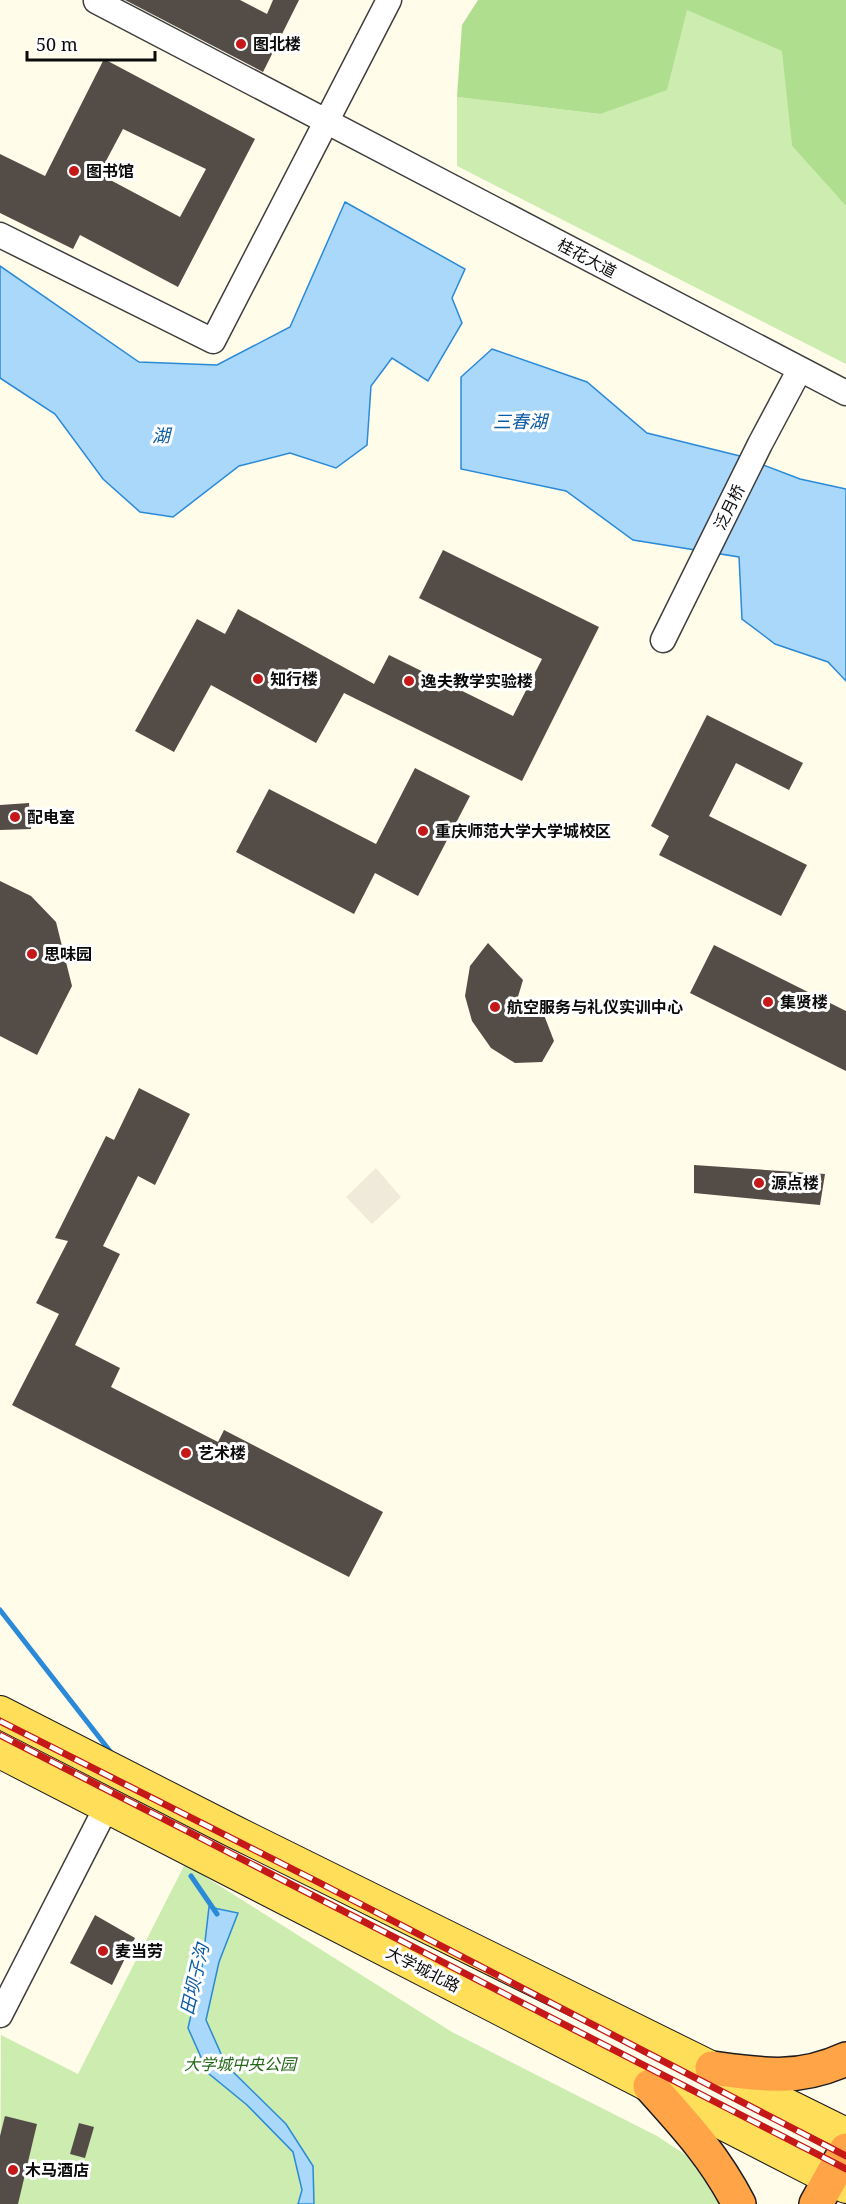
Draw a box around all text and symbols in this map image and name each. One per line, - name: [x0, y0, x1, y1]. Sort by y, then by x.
- scale bar: [27, 24, 154, 62]
- text: 50 m: [36, 32, 78, 56]
- place label: 图北楼: [253, 33, 301, 55]
- marker: 图北楼: [234, 37, 248, 51]
- place label: 图书馆: [86, 160, 134, 182]
- marker: 图书馆: [67, 164, 81, 178]
- street label: 桂花大道: [554, 233, 620, 283]
- water label: 三春湖: [493, 409, 550, 433]
- water label: 湖: [152, 423, 173, 447]
- street label: 泛月桥: [709, 481, 749, 533]
- place label: 知行楼: [270, 668, 318, 690]
- place label: 逸夫教学实验楼: [421, 670, 533, 692]
- marker: 知行楼: [251, 672, 265, 686]
- marker: 逸夫教学实验楼: [402, 674, 416, 688]
- place label: 配电室: [27, 806, 75, 828]
- marker: 配电室: [8, 810, 22, 824]
- place label: 重庆师范大学大学城校区: [435, 820, 611, 842]
- marker: 重庆师范大学大学城校区: [416, 824, 430, 838]
- place label: 思味园: [44, 943, 92, 965]
- marker: 思味园: [25, 947, 39, 961]
- place label: 集贤楼: [780, 991, 828, 1013]
- marker: 集贤楼: [761, 995, 775, 1009]
- place label: 航空服务与礼仪实训中心: [507, 996, 683, 1018]
- marker: 航空服务与礼仪实训中心: [488, 1000, 502, 1014]
- place label: 源点楼: [771, 1172, 819, 1194]
- marker: 源点楼: [752, 1176, 766, 1190]
- place label: 艺术楼: [198, 1442, 246, 1464]
- marker: 艺术楼: [179, 1446, 193, 1460]
- water label: 田坝子沟: [174, 1939, 214, 2017]
- place label: 麦当劳: [115, 1940, 163, 1962]
- street label: 大学城北路: [382, 1941, 464, 1997]
- marker: 麦当劳: [96, 1944, 110, 1958]
- park label: 大学城中央公园: [184, 2053, 298, 2075]
- place label: 木马酒店: [25, 2159, 89, 2181]
- marker: 木马酒店: [6, 2163, 20, 2177]

